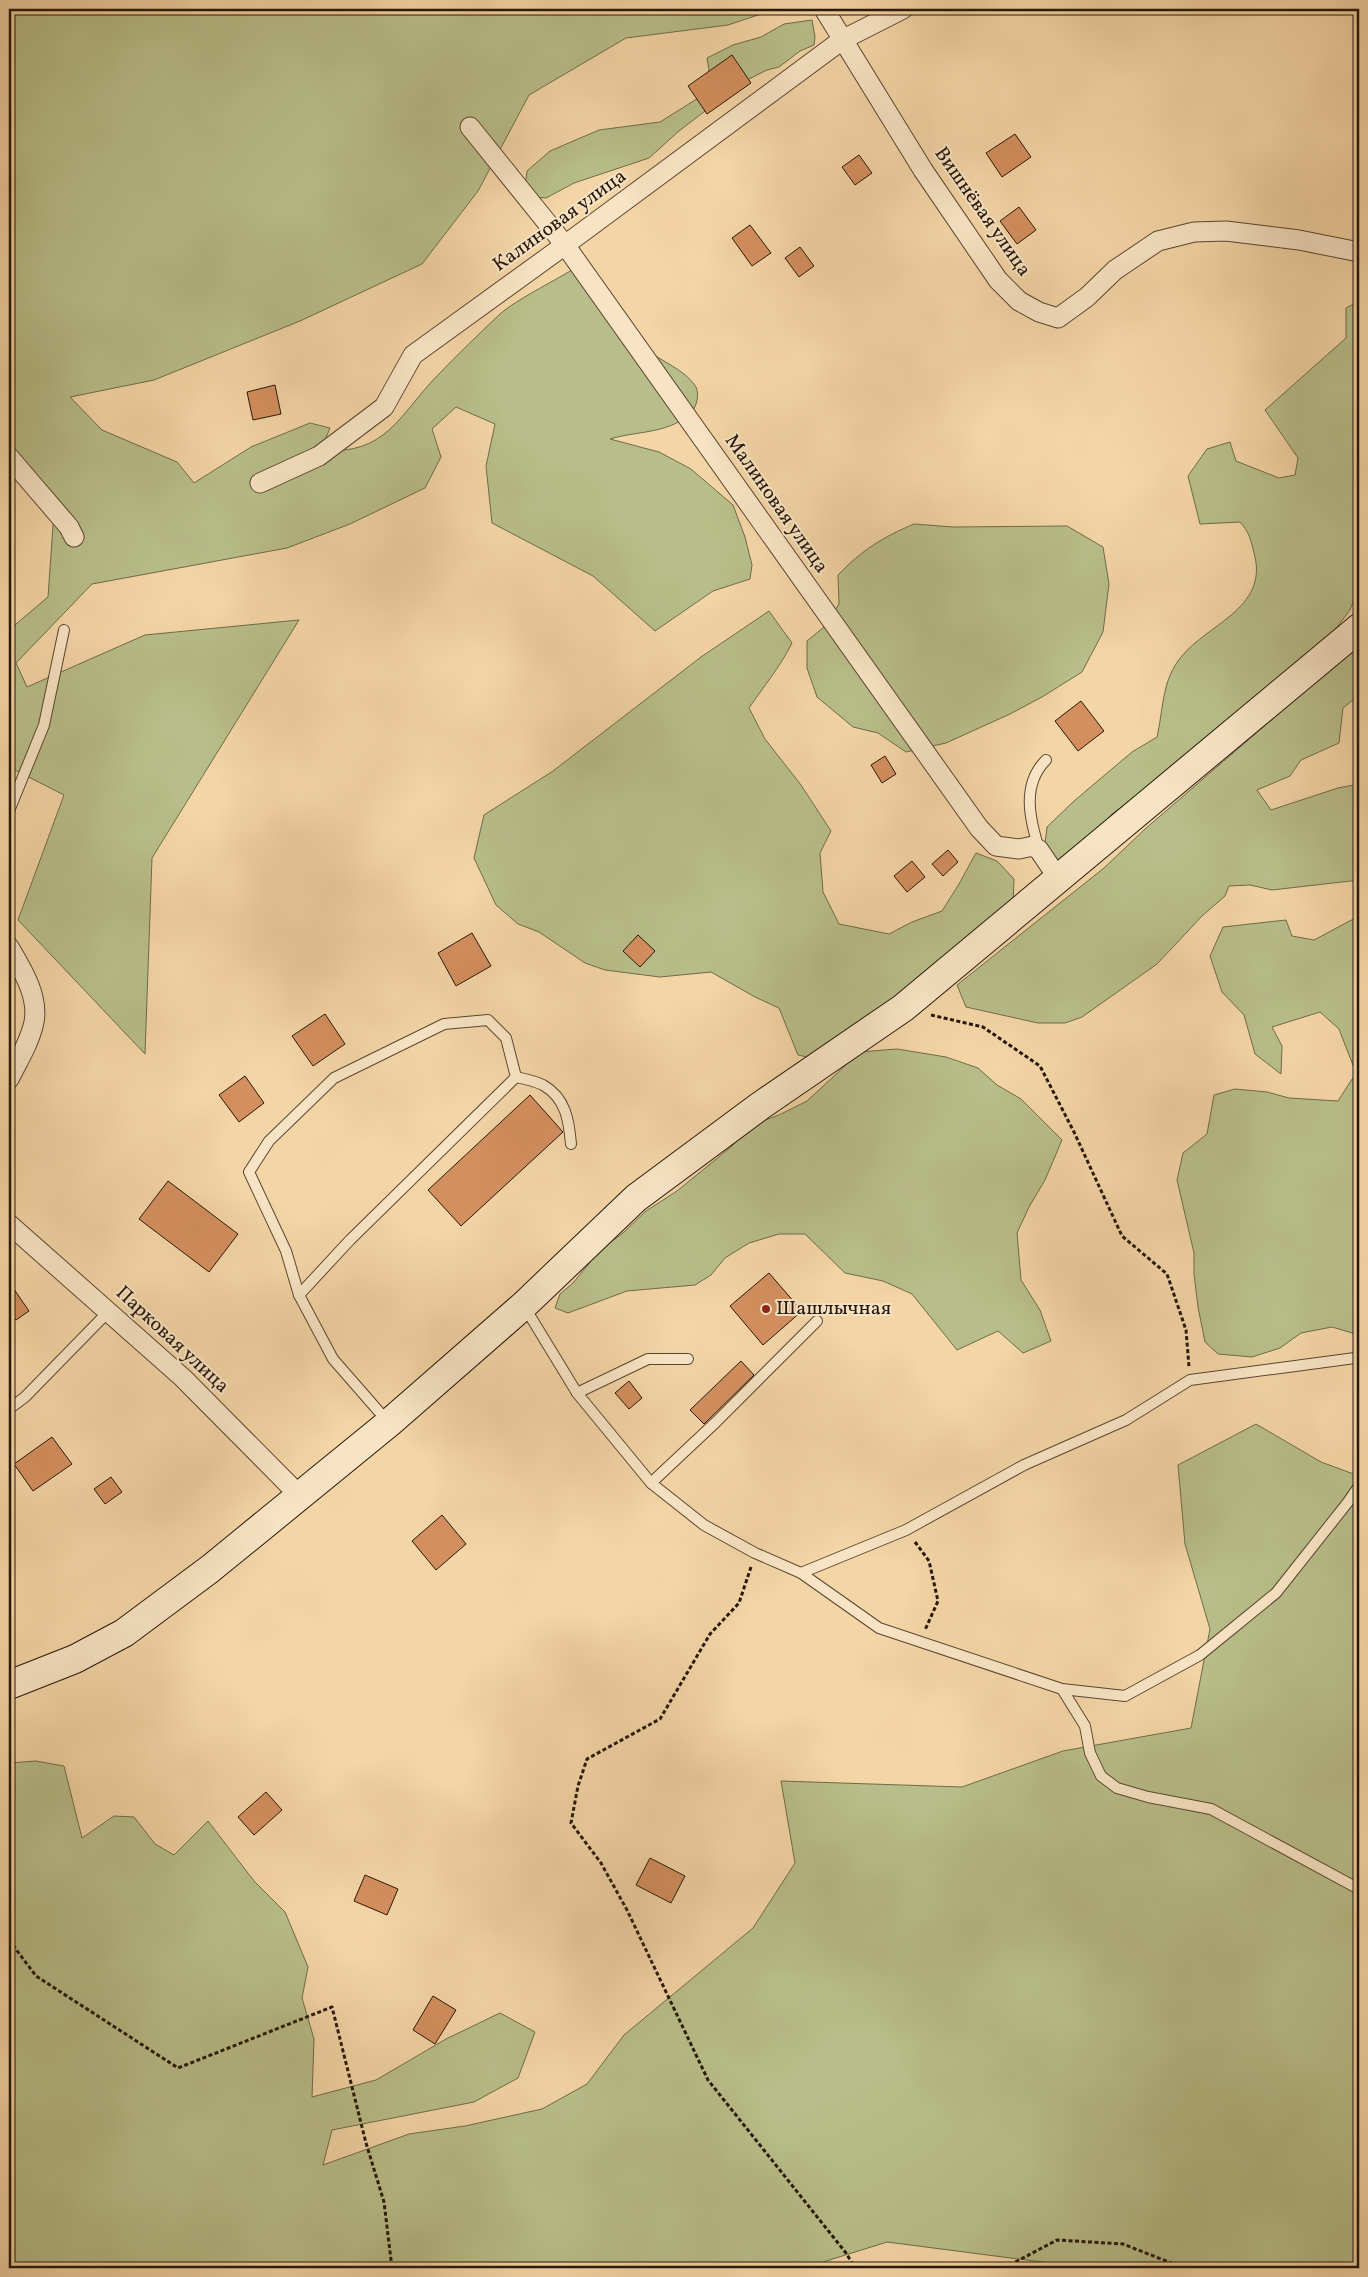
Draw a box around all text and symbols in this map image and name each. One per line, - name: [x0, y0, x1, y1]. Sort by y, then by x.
- street label: Вишнёвая улица: [927, 141, 1037, 283]
- street label: Калиновая улица: [487, 163, 633, 279]
- street label: Малиновая улица: [717, 429, 835, 579]
- street label: Парковая улица: [109, 1280, 235, 1400]
- place label: Шашлычная: [776, 1295, 891, 1323]
- marker: Шашлычная: [760, 1303, 772, 1315]

